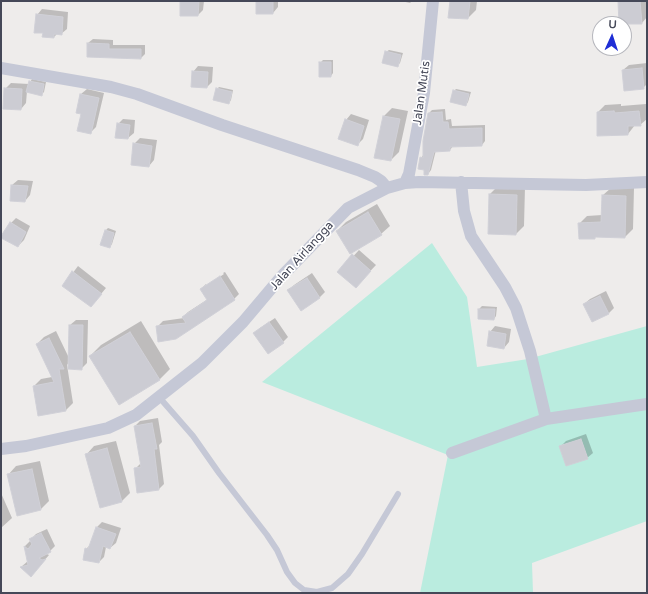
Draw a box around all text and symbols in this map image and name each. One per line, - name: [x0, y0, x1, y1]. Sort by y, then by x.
- north arrow: [592, 16, 632, 56]
- text: U: [608, 18, 617, 31]
- street label: Jalan Mutis: [410, 60, 434, 126]
- street label: Jalan Airlangga: [267, 219, 337, 293]

